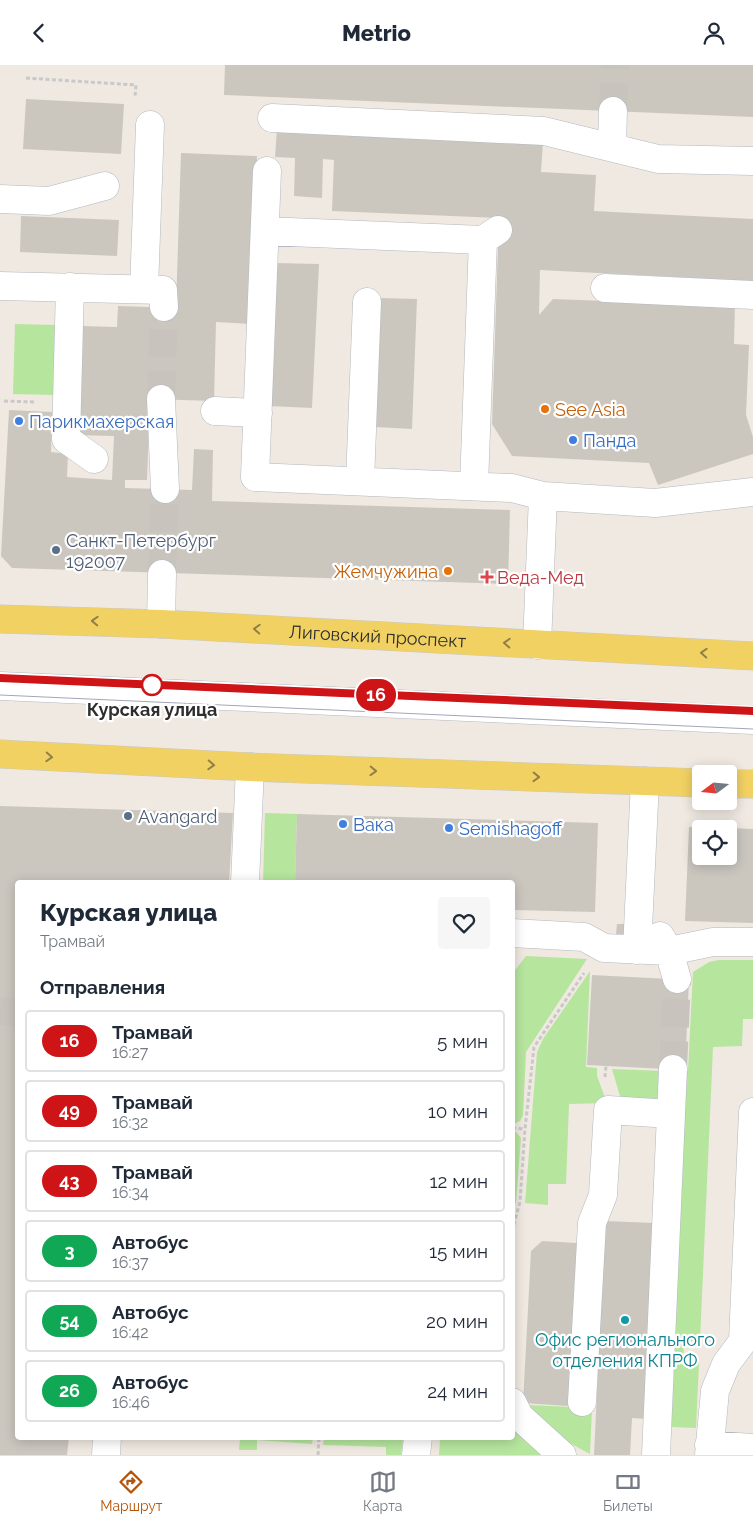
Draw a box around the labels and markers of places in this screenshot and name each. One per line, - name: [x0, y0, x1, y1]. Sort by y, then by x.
- place label: See Asia: [555, 399, 626, 420]
- marker: See Asia: [539, 403, 551, 415]
- place label: Парикмахерская: [29, 411, 174, 432]
- marker: Парикмахерская: [13, 415, 25, 427]
- place label: Панда: [583, 430, 636, 451]
- marker: Панда: [567, 434, 579, 446]
- place label: Санкт-Петербург 192007: [66, 530, 216, 572]
- marker: Санкт-Петербург 192007: [50, 544, 62, 556]
- place label: Жемчужина: [333, 561, 438, 582]
- marker: Жемчужина: [442, 565, 454, 577]
- place label: Веда-Мед: [497, 567, 584, 588]
- marker: Веда-Мед: [481, 571, 493, 583]
- marker: Курская улица: [141, 674, 163, 696]
- place label: Курская улица: [87, 699, 217, 720]
- place label: Avangard: [138, 806, 217, 827]
- marker: Avangard: [122, 810, 134, 822]
- place label: Вака: [353, 814, 394, 835]
- marker: Вака: [337, 818, 349, 830]
- place label: Semishagoff: [459, 818, 563, 839]
- marker: Semishagoff: [443, 822, 455, 834]
- marker: Офис регионального отделения КПРФ: [619, 1314, 631, 1326]
- place label: Офис регионального отделения КПРФ: [535, 1329, 715, 1371]

